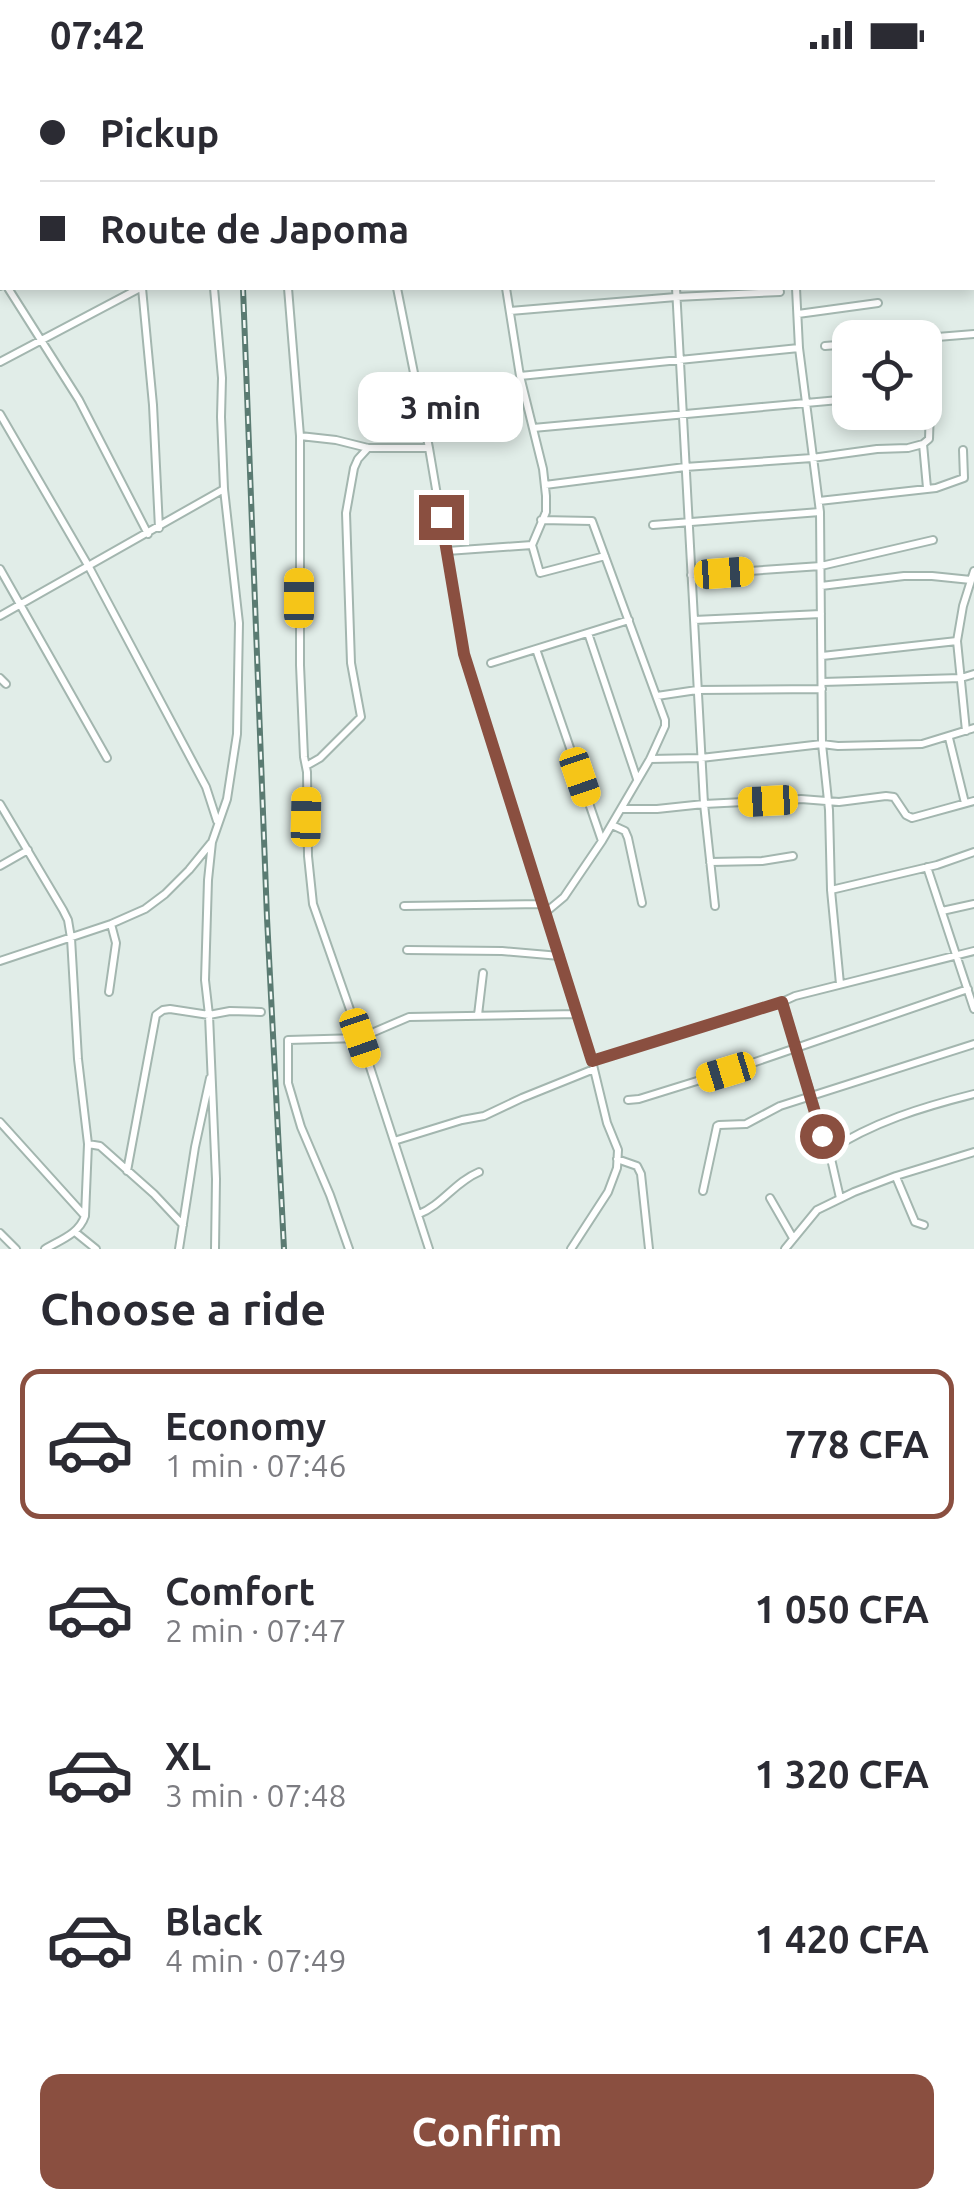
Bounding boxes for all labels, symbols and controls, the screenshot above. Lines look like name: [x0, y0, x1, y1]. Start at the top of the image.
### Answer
text: 07:42: [50, 14, 145, 56]
text: Pickup: [100, 112, 219, 154]
text: Route de Japoma: [100, 208, 409, 250]
map controls: [832, 320, 942, 430]
button: locate: [832, 320, 942, 430]
callout: 3 min: [358, 372, 524, 442]
text: 3 min: [400, 389, 481, 425]
route end: [419, 495, 464, 540]
car: [693, 556, 755, 590]
car: [284, 568, 314, 628]
car: [556, 744, 604, 810]
car: [737, 784, 799, 818]
car: [290, 787, 322, 847]
car: [336, 1005, 384, 1071]
car: [693, 1049, 759, 1095]
route start: [800, 1114, 845, 1159]
text: Choose a ride: [40, 1283, 326, 1334]
icon: car: [45, 1399, 135, 1489]
text: Economy: [165, 1405, 326, 1447]
text: 778 CFA: [785, 1423, 929, 1465]
text: 1 min · 07:46: [165, 1447, 347, 1483]
icon: car: [45, 1564, 135, 1654]
text: Comfort: [165, 1570, 315, 1612]
text: 1 050 CFA: [755, 1588, 929, 1630]
text: 2 min · 07:47: [165, 1612, 347, 1648]
icon: car: [45, 1729, 135, 1819]
text: XL: [165, 1735, 211, 1777]
text: 1 320 CFA: [755, 1753, 929, 1795]
text: 3 min · 07:48: [165, 1777, 347, 1813]
icon: car: [45, 1894, 135, 1984]
text: Black: [165, 1900, 263, 1942]
text: 1 420 CFA: [755, 1918, 929, 1960]
text: 4 min · 07:49: [165, 1942, 347, 1978]
button: Confirm: [40, 2074, 934, 2189]

